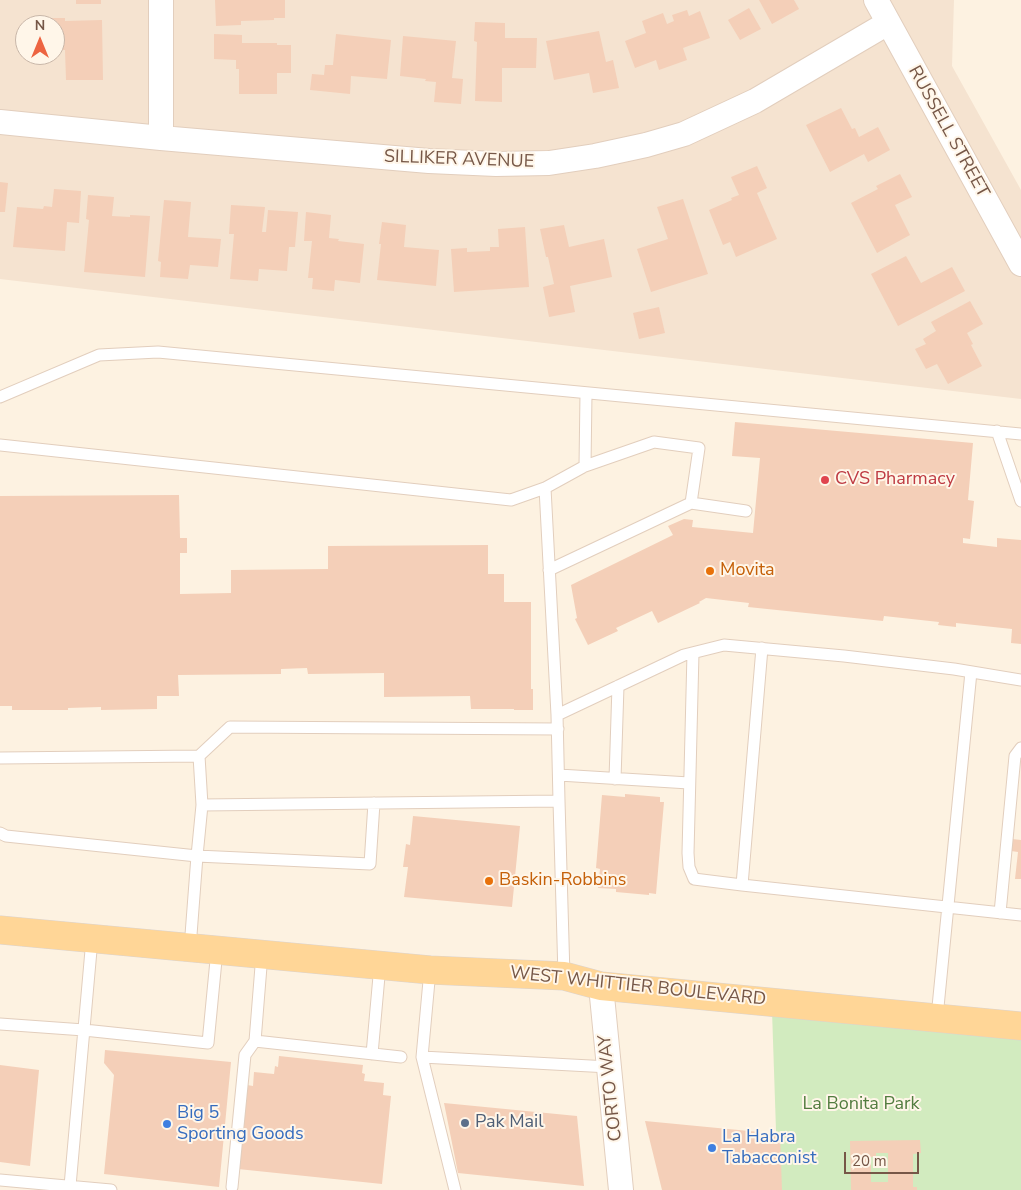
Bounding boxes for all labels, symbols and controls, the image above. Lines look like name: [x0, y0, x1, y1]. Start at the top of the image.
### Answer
north arrow: [15, 15, 65, 65]
text: N: [35, 16, 45, 35]
street label: RUSSELL STREET: [903, 62, 993, 202]
street label: SILLIKER AVENUE: [384, 147, 534, 173]
place label: CVS Pharmacy: [835, 469, 955, 491]
marker: CVS Pharmacy: [819, 474, 831, 486]
place label: Movita: [720, 560, 775, 582]
marker: Movita: [704, 565, 716, 577]
place label: Baskin-Robbins: [499, 870, 626, 892]
marker: Baskin-Robbins: [483, 875, 495, 887]
street label: WEST WHITTIER BOULEVARD: [509, 963, 767, 1011]
street label: CORTO WAY: [595, 1034, 627, 1142]
park label: La Bonita Park: [803, 1094, 919, 1116]
place label: Big 5 Sporting Goods: [177, 1103, 304, 1146]
place label: Pak Mail: [475, 1112, 544, 1134]
marker: Pak Mail: [459, 1117, 471, 1129]
marker: Big 5 Sporting Goods: [161, 1118, 173, 1130]
place label: La Habra Tabacconist: [722, 1127, 817, 1170]
marker: La Habra Tabacconist: [706, 1142, 718, 1154]
scale bar: [846, 1142, 921, 1174]
text: 20 m: [852, 1151, 887, 1171]

